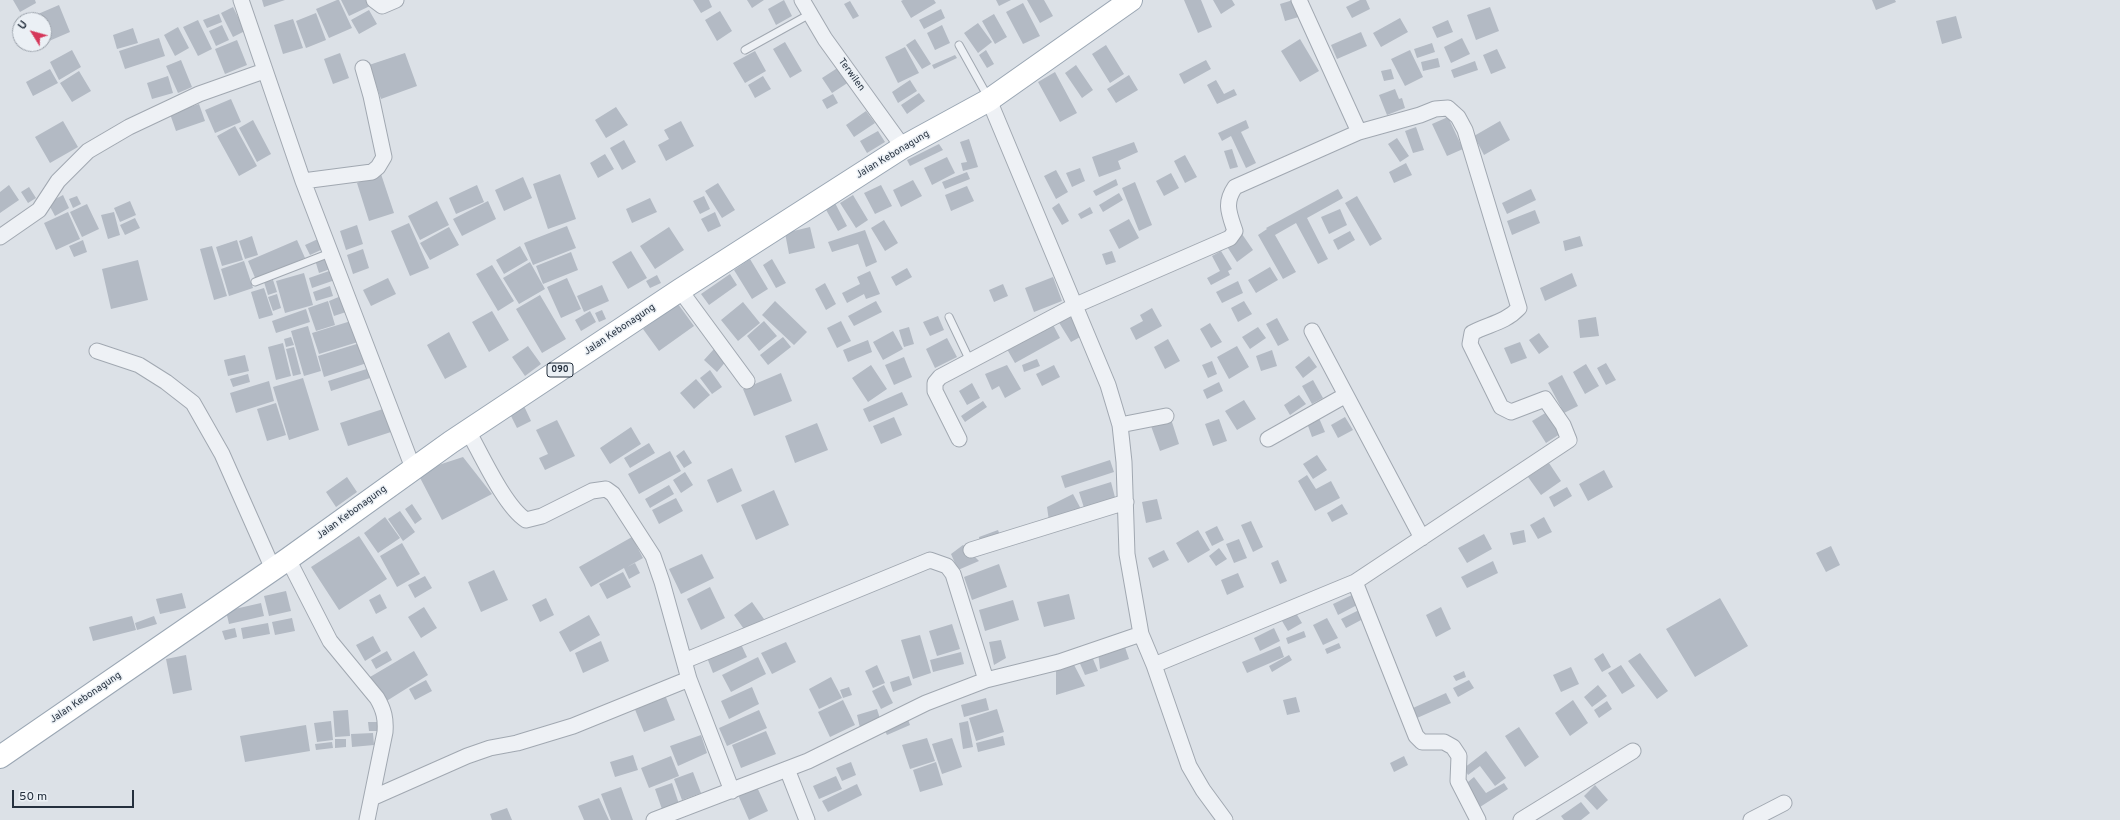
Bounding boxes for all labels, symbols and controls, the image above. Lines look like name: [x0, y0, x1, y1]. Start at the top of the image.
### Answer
north arrow: [12, 12, 52, 52]
text: U: [15, 18, 31, 33]
street label: Terwilen: [835, 56, 867, 94]
street label: Jalan Kebonagung: [854, 128, 932, 182]
street label: Jalan Kebonagung: [582, 302, 658, 358]
road number: 090: [547, 363, 573, 377]
street label: Jalan Kebonagung: [315, 484, 389, 542]
street label: Jalan Kebonagung: [48, 670, 124, 726]
scale bar: [14, 782, 136, 808]
text: 50 m: [19, 789, 47, 805]

